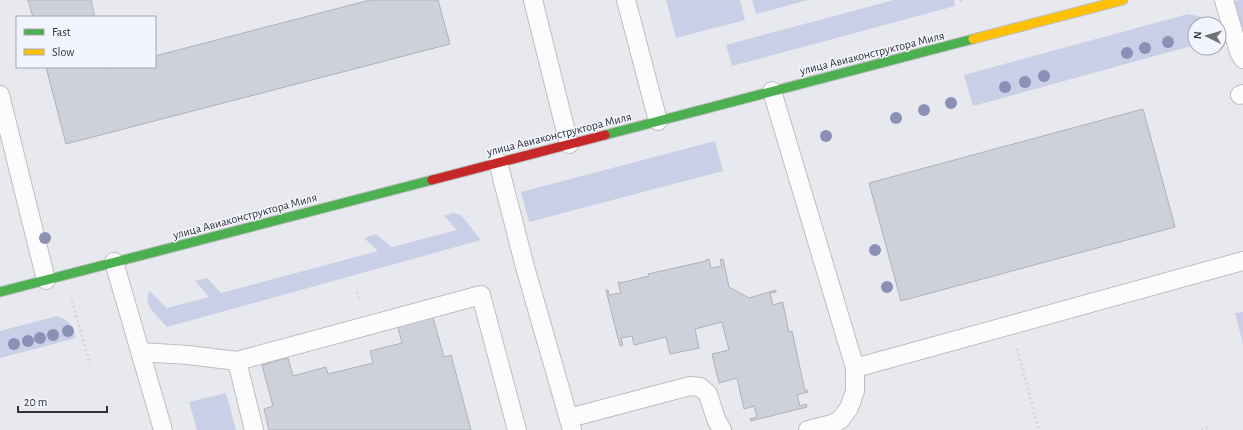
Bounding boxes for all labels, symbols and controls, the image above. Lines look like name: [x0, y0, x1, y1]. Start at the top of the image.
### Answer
legend: [16, 16, 156, 68]
north arrow: [1187, 16, 1227, 56]
text: Fast: [52, 26, 71, 38]
street label: улица Авиаконструктора Миля: [798, 29, 946, 78]
text: N: [1192, 31, 1203, 39]
text: Slow: [52, 46, 74, 58]
street label: улица Авиаконструктора Миля: [485, 110, 633, 159]
street label: улица Авиаконструктора Миля: [171, 191, 319, 242]
scale bar: [18, 388, 107, 414]
text: 20 m: [24, 396, 47, 408]

